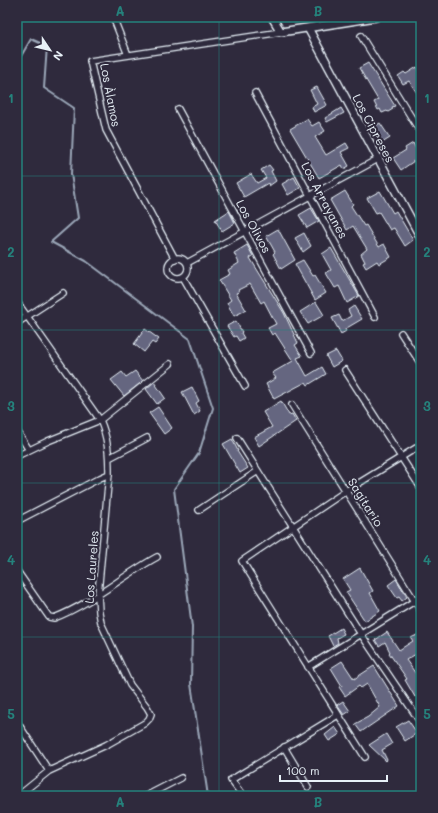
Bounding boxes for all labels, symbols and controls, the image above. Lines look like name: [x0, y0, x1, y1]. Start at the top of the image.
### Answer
text: A: [115, 2, 125, 19]
text: B: [314, 2, 323, 19]
north arrow: [30, 30, 70, 70]
text: N: [50, 48, 67, 64]
street label: Los Àlamos: [97, 62, 125, 128]
text: 1: [8, 89, 14, 106]
text: 1: [424, 89, 430, 106]
street label: Los Cipreses: [349, 91, 399, 165]
street label: Los Arrayanes: [298, 159, 352, 241]
street label: Los Olivos: [233, 196, 275, 256]
text: 2: [7, 243, 15, 260]
text: 2: [423, 243, 431, 260]
text: 3: [7, 397, 15, 414]
text: 3: [423, 397, 431, 414]
street label: Sagitario: [345, 475, 387, 529]
street label: Los Laureles: [80, 530, 102, 604]
text: 4: [7, 551, 15, 568]
text: 4: [423, 551, 431, 568]
text: 5: [7, 705, 15, 722]
text: 5: [423, 705, 431, 722]
scale bar: [280, 757, 387, 783]
text: 100 m: [286, 762, 320, 778]
text: A: [115, 793, 125, 810]
text: B: [314, 793, 323, 810]

